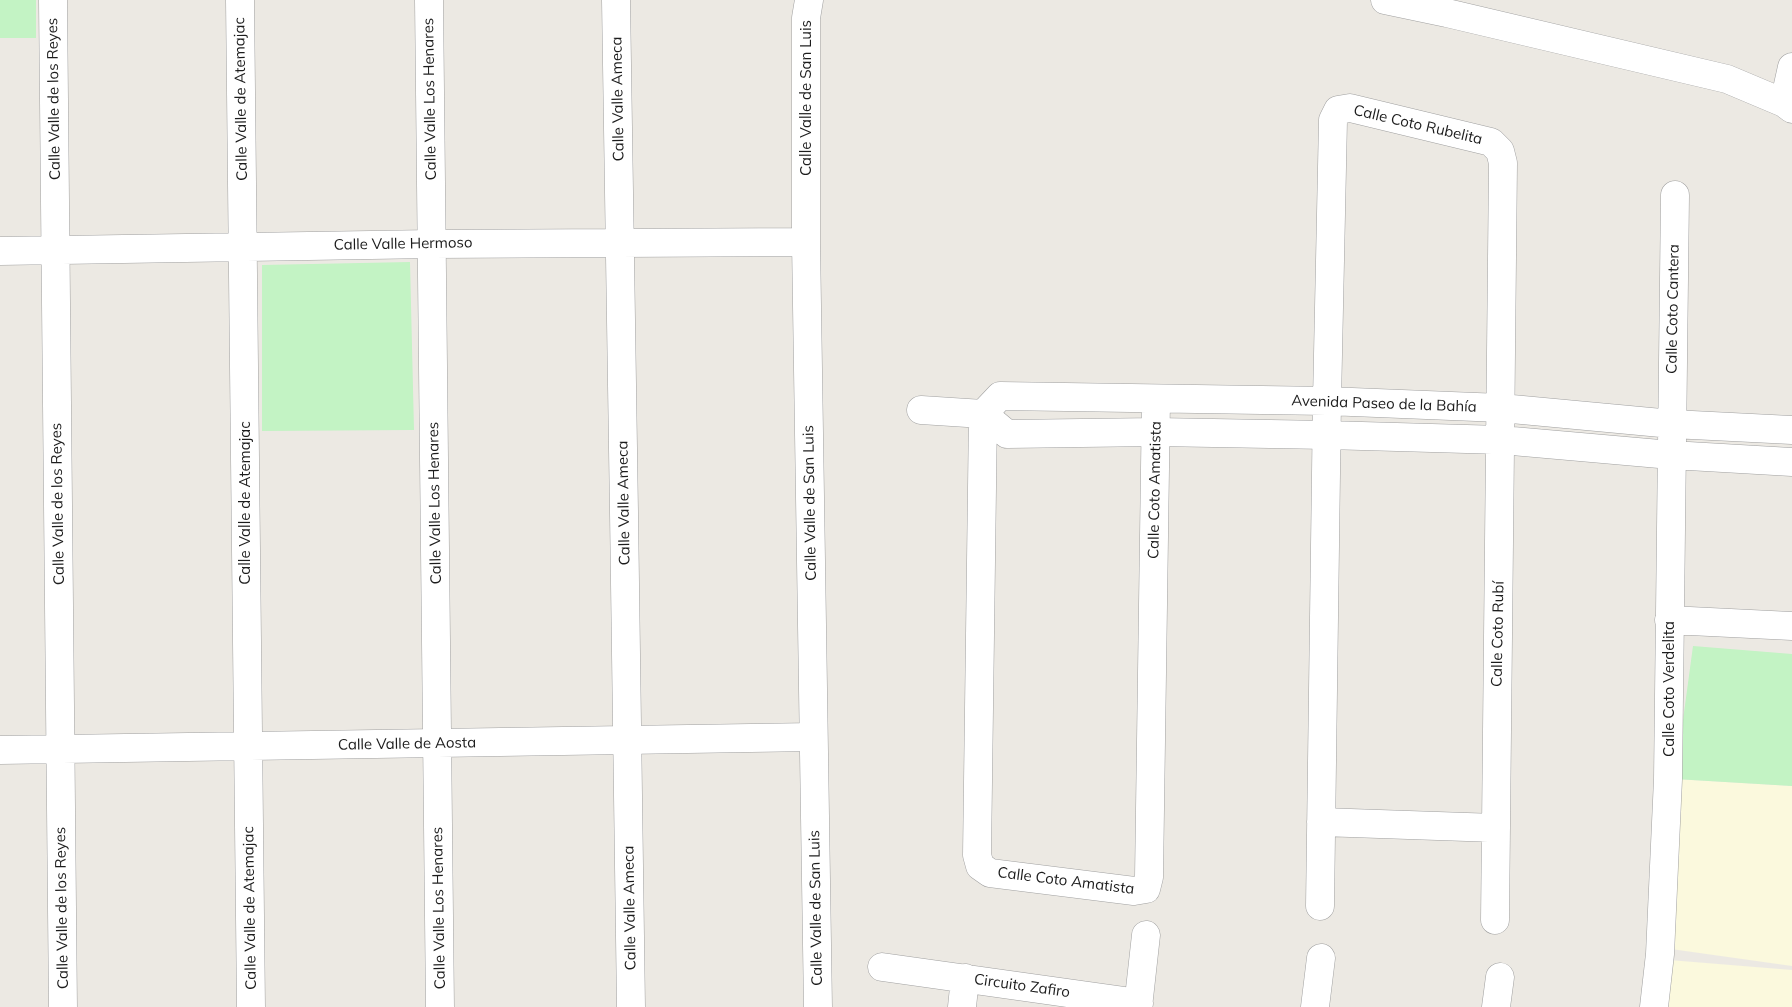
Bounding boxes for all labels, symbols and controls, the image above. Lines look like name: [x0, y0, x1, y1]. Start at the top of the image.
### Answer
street label: Calle Valle de Atemajac: [231, 17, 251, 181]
street label: Calle Valle de los Reyes: [44, 18, 64, 180]
street label: Calle Valle Los Henares: [420, 18, 440, 180]
street label: Calle Valle de San Luis: [797, 20, 815, 176]
street label: Calle Valle Ameca: [608, 36, 628, 162]
street label: Calle Coto Rubelita: [1352, 101, 1484, 149]
street label: Calle Valle Hermoso: [333, 234, 473, 254]
street label: Calle Coto Cantera: [1663, 244, 1683, 374]
street label: Avenida Paseo de la Bahía: [1291, 392, 1477, 416]
street label: Calle Valle de Atemajac: [236, 421, 254, 585]
street label: Calle Coto Amatista: [1145, 421, 1165, 559]
street label: Calle Valle Los Henares: [425, 422, 445, 584]
street label: Calle Valle de los Reyes: [48, 423, 68, 585]
street label: Calle Valle de San Luis: [800, 425, 820, 581]
street label: Calle Valle Ameca: [614, 440, 634, 566]
street label: Calle Coto Rubí: [1488, 581, 1508, 687]
street label: Calle Coto Verdelita: [1660, 621, 1678, 757]
street label: Calle Valle de Aosta: [338, 734, 476, 754]
street label: Calle Valle de Atemajac: [240, 826, 260, 990]
street label: Calle Valle de los Reyes: [52, 827, 72, 989]
street label: Calle Valle Los Henares: [429, 827, 449, 989]
street label: Calle Valle de San Luis: [806, 830, 826, 986]
street label: Calle Valle Ameca: [620, 845, 640, 971]
street label: Calle Coto Amatista: [997, 864, 1135, 898]
street label: Circuito Zafiro: [973, 970, 1071, 1002]

